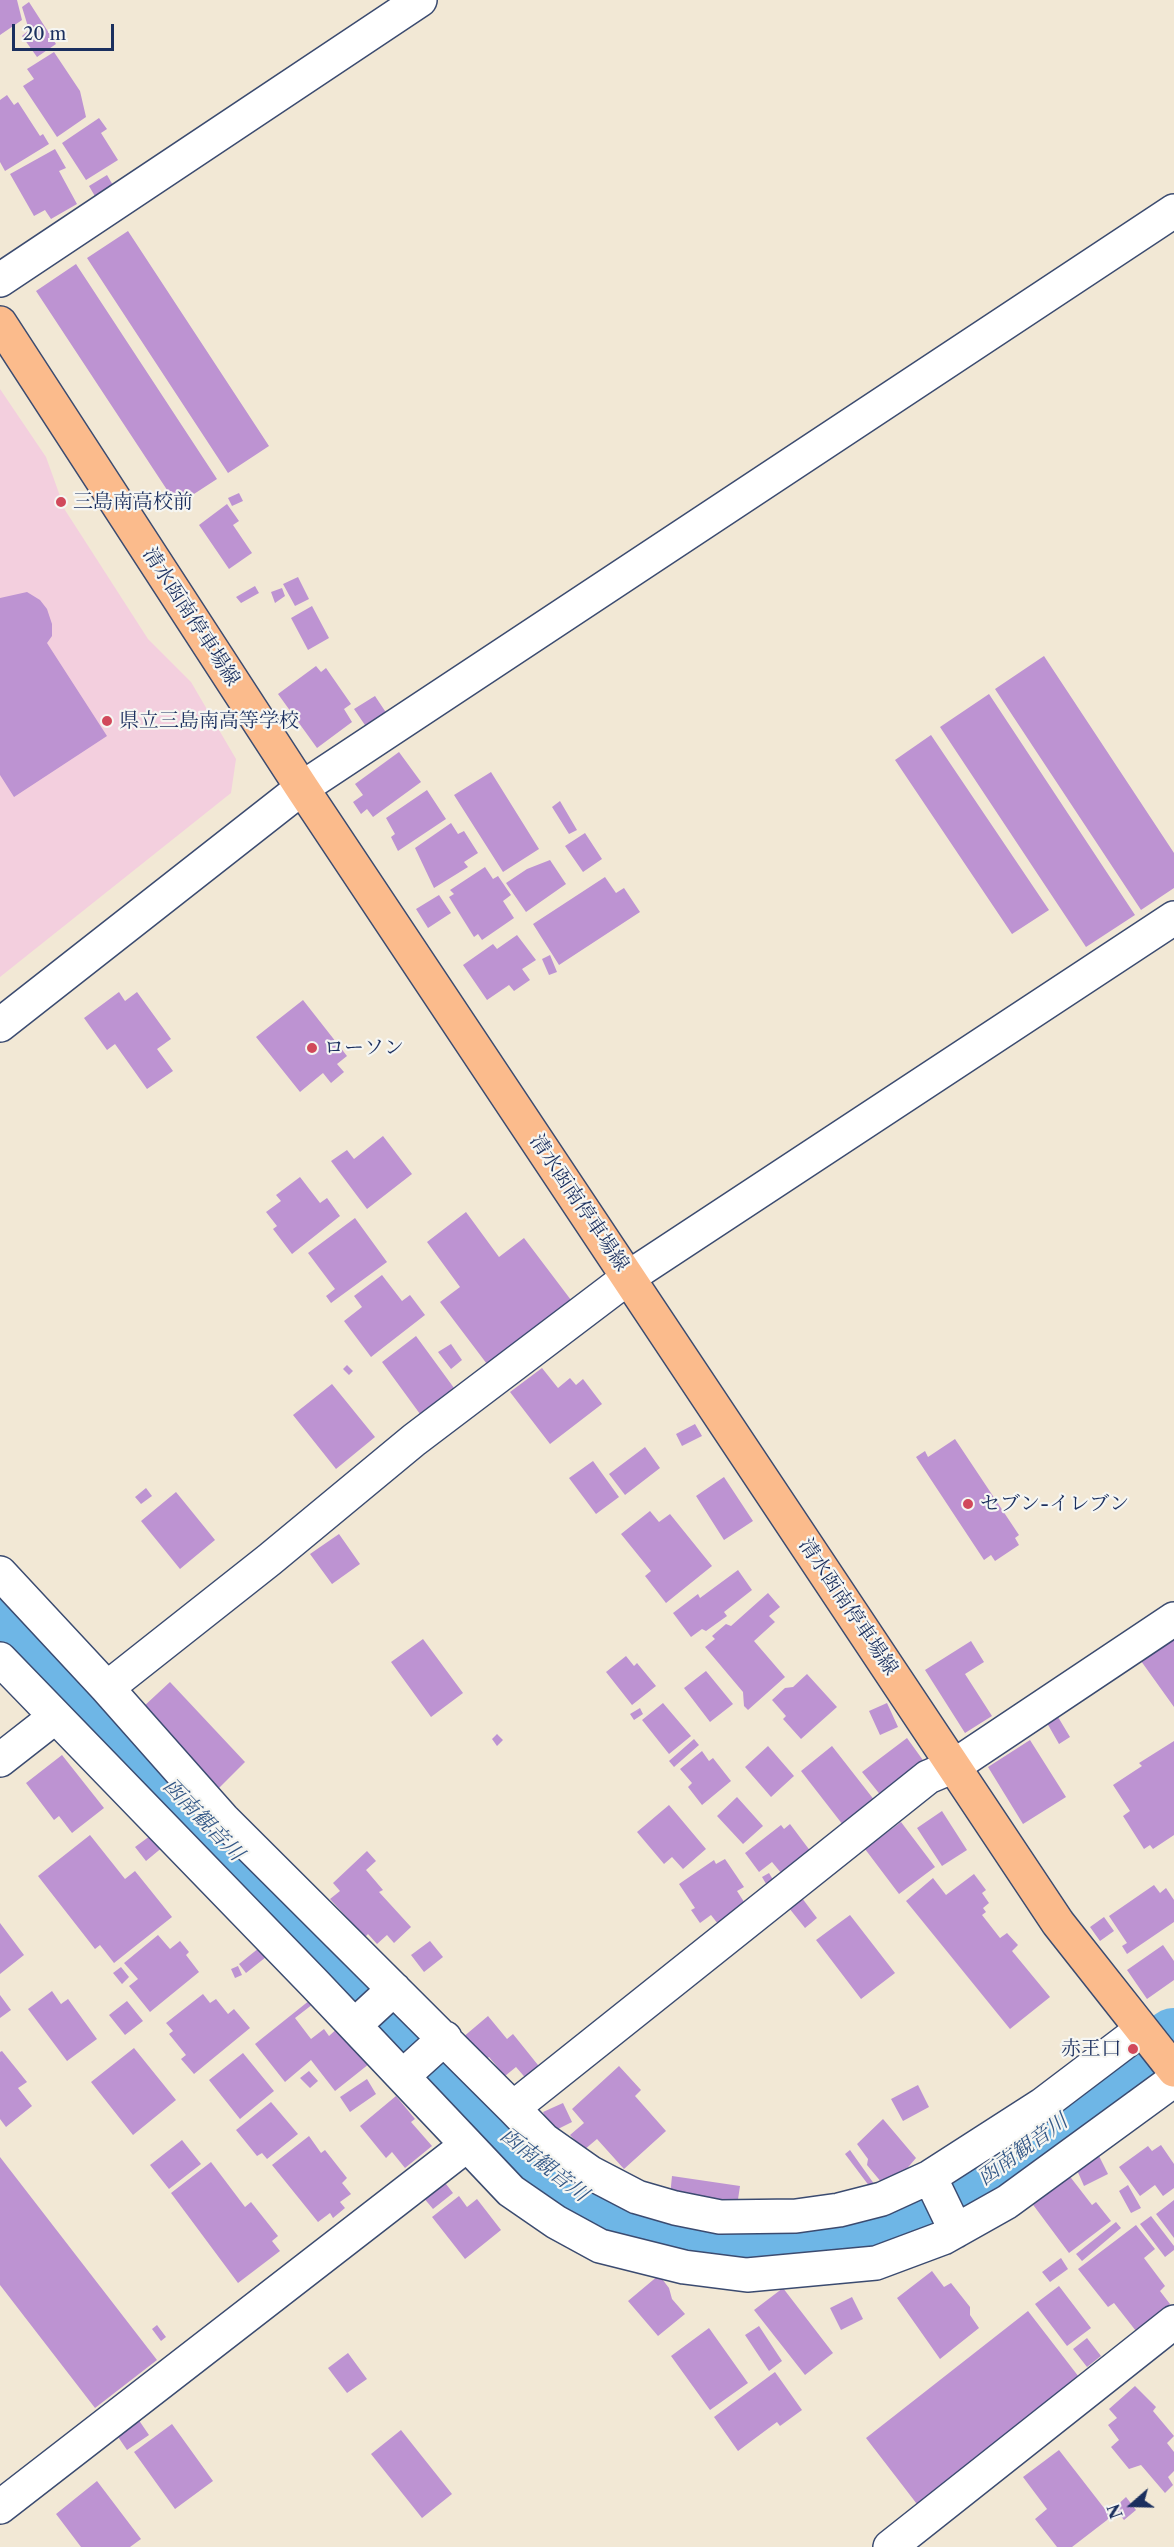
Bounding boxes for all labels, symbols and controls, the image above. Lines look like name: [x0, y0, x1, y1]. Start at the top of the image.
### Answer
scale bar: [15, 12, 117, 50]
text: 20 m: [23, 23, 66, 45]
place label: 三島南高校前: [73, 490, 193, 514]
marker: 三島南高校前: [54, 495, 68, 509]
street label: 清水函南停車場線: [137, 543, 245, 691]
place label: 県立三島南高等学校: [119, 709, 299, 733]
marker: 県立三島南高等学校: [100, 714, 114, 728]
place label: ローソン: [324, 1036, 404, 1060]
marker: ローソン: [305, 1041, 319, 1055]
street label: 清水函南停車場線: [524, 1130, 634, 1276]
place label: セブン-イレブン: [980, 1492, 1129, 1516]
marker: セブン-イレブン: [961, 1497, 975, 1511]
street label: 清水函南停車場線: [793, 1534, 903, 1680]
water label: 函南観音川: [157, 1773, 249, 1867]
place label: 赤王口: [1061, 2037, 1121, 2061]
marker: 赤王口: [1126, 2042, 1140, 2056]
water label: 函南観音川: [973, 2109, 1073, 2191]
water label: 函南観音川: [495, 2123, 593, 2207]
north arrow: [1102, 2475, 1162, 2535]
text: N: [1103, 2501, 1127, 2521]

